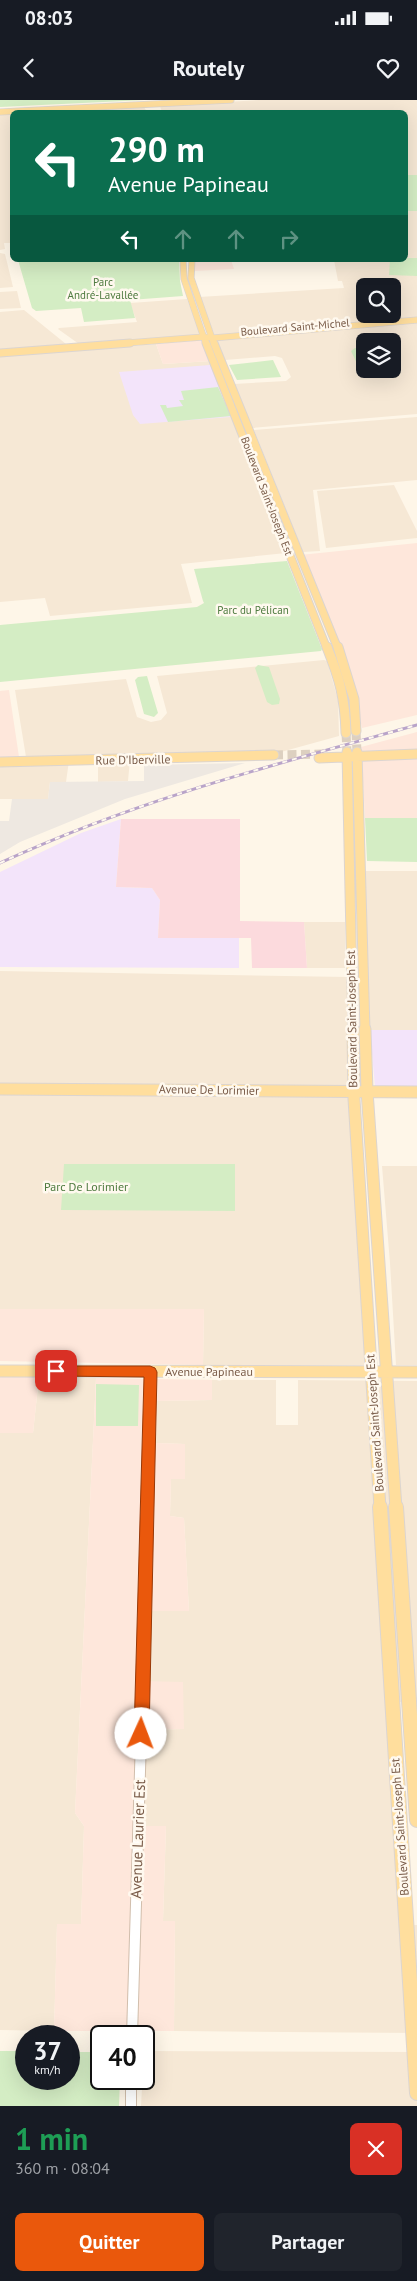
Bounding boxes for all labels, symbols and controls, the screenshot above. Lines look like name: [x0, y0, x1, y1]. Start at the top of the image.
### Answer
text: 08:03: [25, 6, 73, 30]
icon: back: [15, 54, 43, 82]
text: Routely: [173, 54, 244, 82]
icon: heart: [374, 54, 402, 82]
text: 290 m: [108, 126, 205, 172]
icon: left: [25, 130, 90, 195]
text: Avenue Papineau: [108, 170, 269, 198]
icon: left: [116, 225, 144, 253]
icon: ahead: [169, 225, 197, 253]
icon: ahead: [222, 225, 250, 253]
icon: right: [275, 225, 303, 253]
park label: Parc André-Lavallée: [68, 275, 139, 302]
map controls: [356, 278, 401, 378]
button: search: [356, 278, 401, 323]
street label: Boulevard Saint-Michel: [240, 315, 351, 339]
button: layers: [356, 333, 401, 378]
street label: Boulevard Saint-Joseph Est: [238, 435, 296, 558]
park label: Parc du Pélican: [217, 603, 289, 617]
street label: Rue D'Iberville: [95, 751, 171, 768]
street label: Boulevard Saint-Joseph Est: [343, 950, 360, 1088]
street label: Avenue De Lorimier: [159, 1081, 259, 1098]
park label: Parc De Lorimier: [44, 1179, 128, 1194]
pin: [35, 1350, 77, 1392]
street label: Boulevard Saint-Joseph Est: [362, 1354, 387, 1492]
icon: arrive: [42, 1357, 70, 1385]
street label: Avenue Papineau: [165, 1364, 253, 1379]
position arrow: [114, 1707, 166, 1759]
street label: Boulevard Saint-Joseph Est: [387, 1758, 412, 1896]
street label: Avenue Laurier Est: [126, 1779, 149, 1899]
speed limit sign: 40: [90, 2025, 155, 2090]
text: 37: [33, 2035, 62, 2067]
text: km/h: [34, 2062, 61, 2077]
text: 1 min: [15, 2119, 88, 2158]
button: close: [350, 2123, 402, 2175]
text: 360 m · 08:04: [15, 2158, 110, 2178]
button: Quitter: [15, 2213, 204, 2271]
button: Partager: [214, 2213, 402, 2271]

